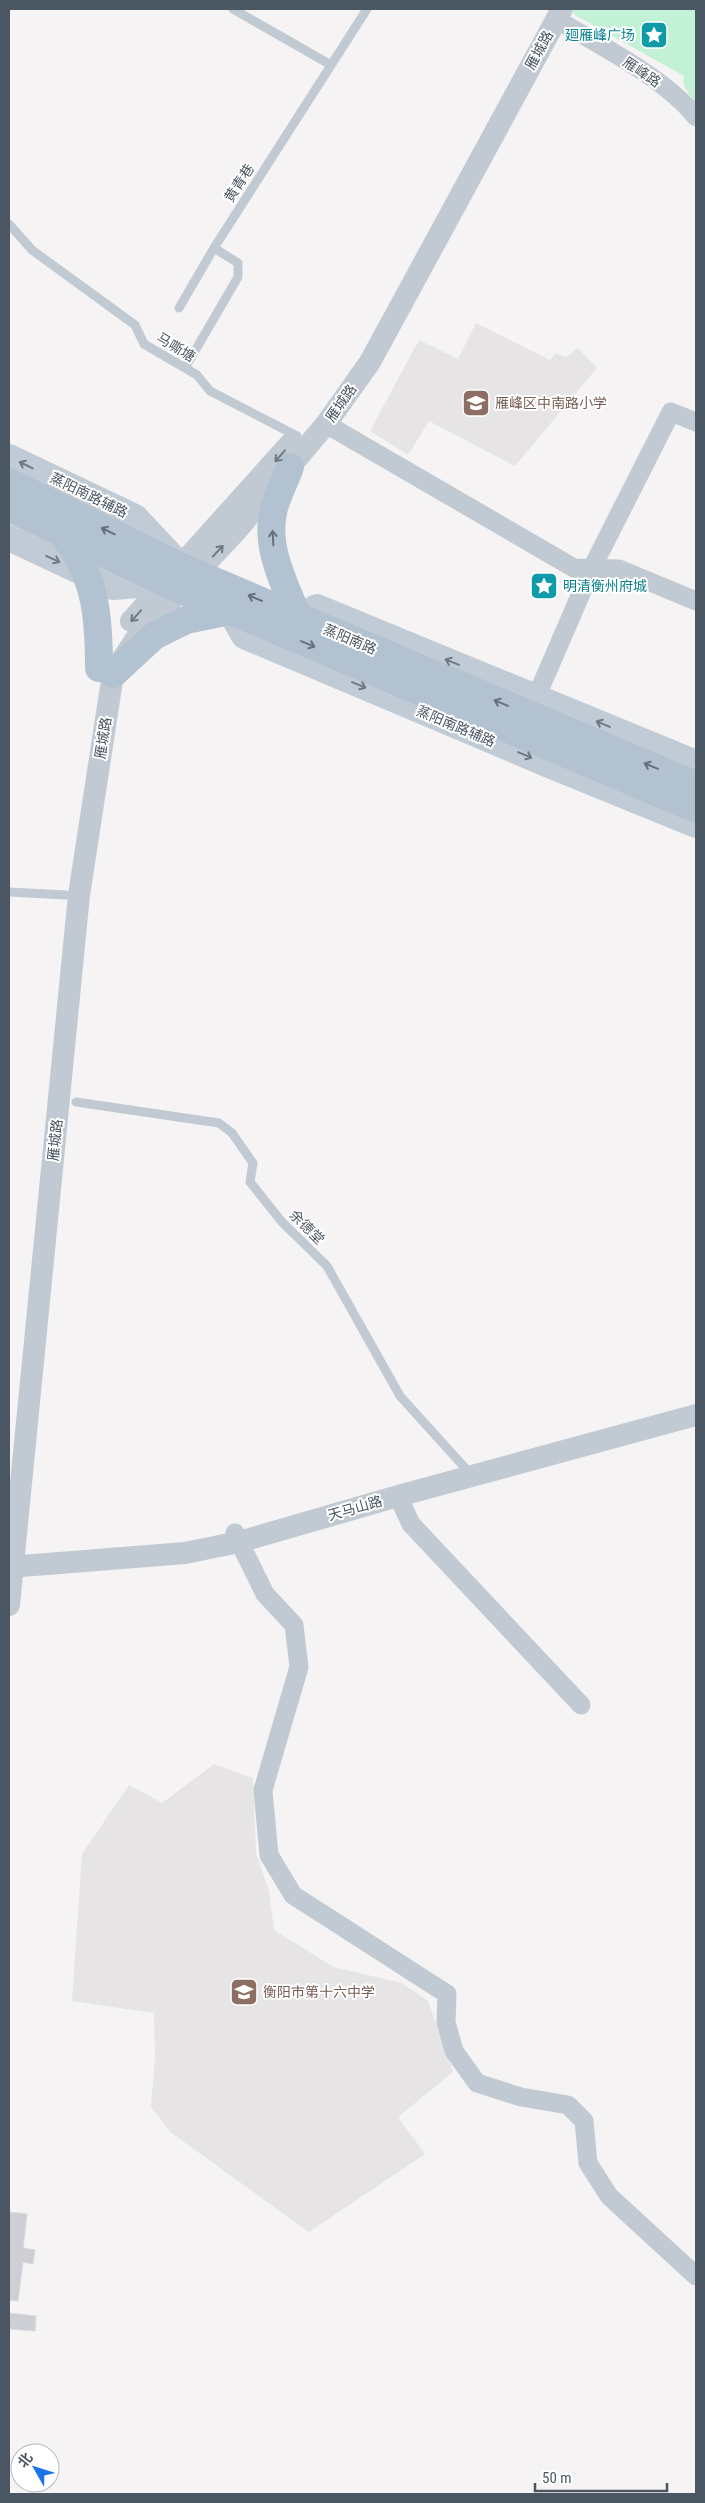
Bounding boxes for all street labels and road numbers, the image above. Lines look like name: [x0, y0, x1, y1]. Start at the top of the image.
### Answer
street label: 雁城路: [522, 28, 556, 72]
street label: 雁峰路: [620, 54, 664, 90]
street label: 黄青巷: [221, 161, 257, 205]
street label: 马嘶塘: [154, 329, 198, 365]
street label: 雁城路: [322, 381, 360, 425]
street label: 蒸阳南路辅路: [48, 469, 130, 521]
street label: 蒸阳南路: [321, 621, 379, 657]
street label: 蒸阳南路辅路: [414, 702, 498, 750]
street label: 雁城路: [92, 716, 114, 760]
street label: 雁城路: [45, 1118, 65, 1162]
street label: 余德堂: [286, 1206, 328, 1248]
street label: 天马山路: [326, 1493, 384, 1523]

